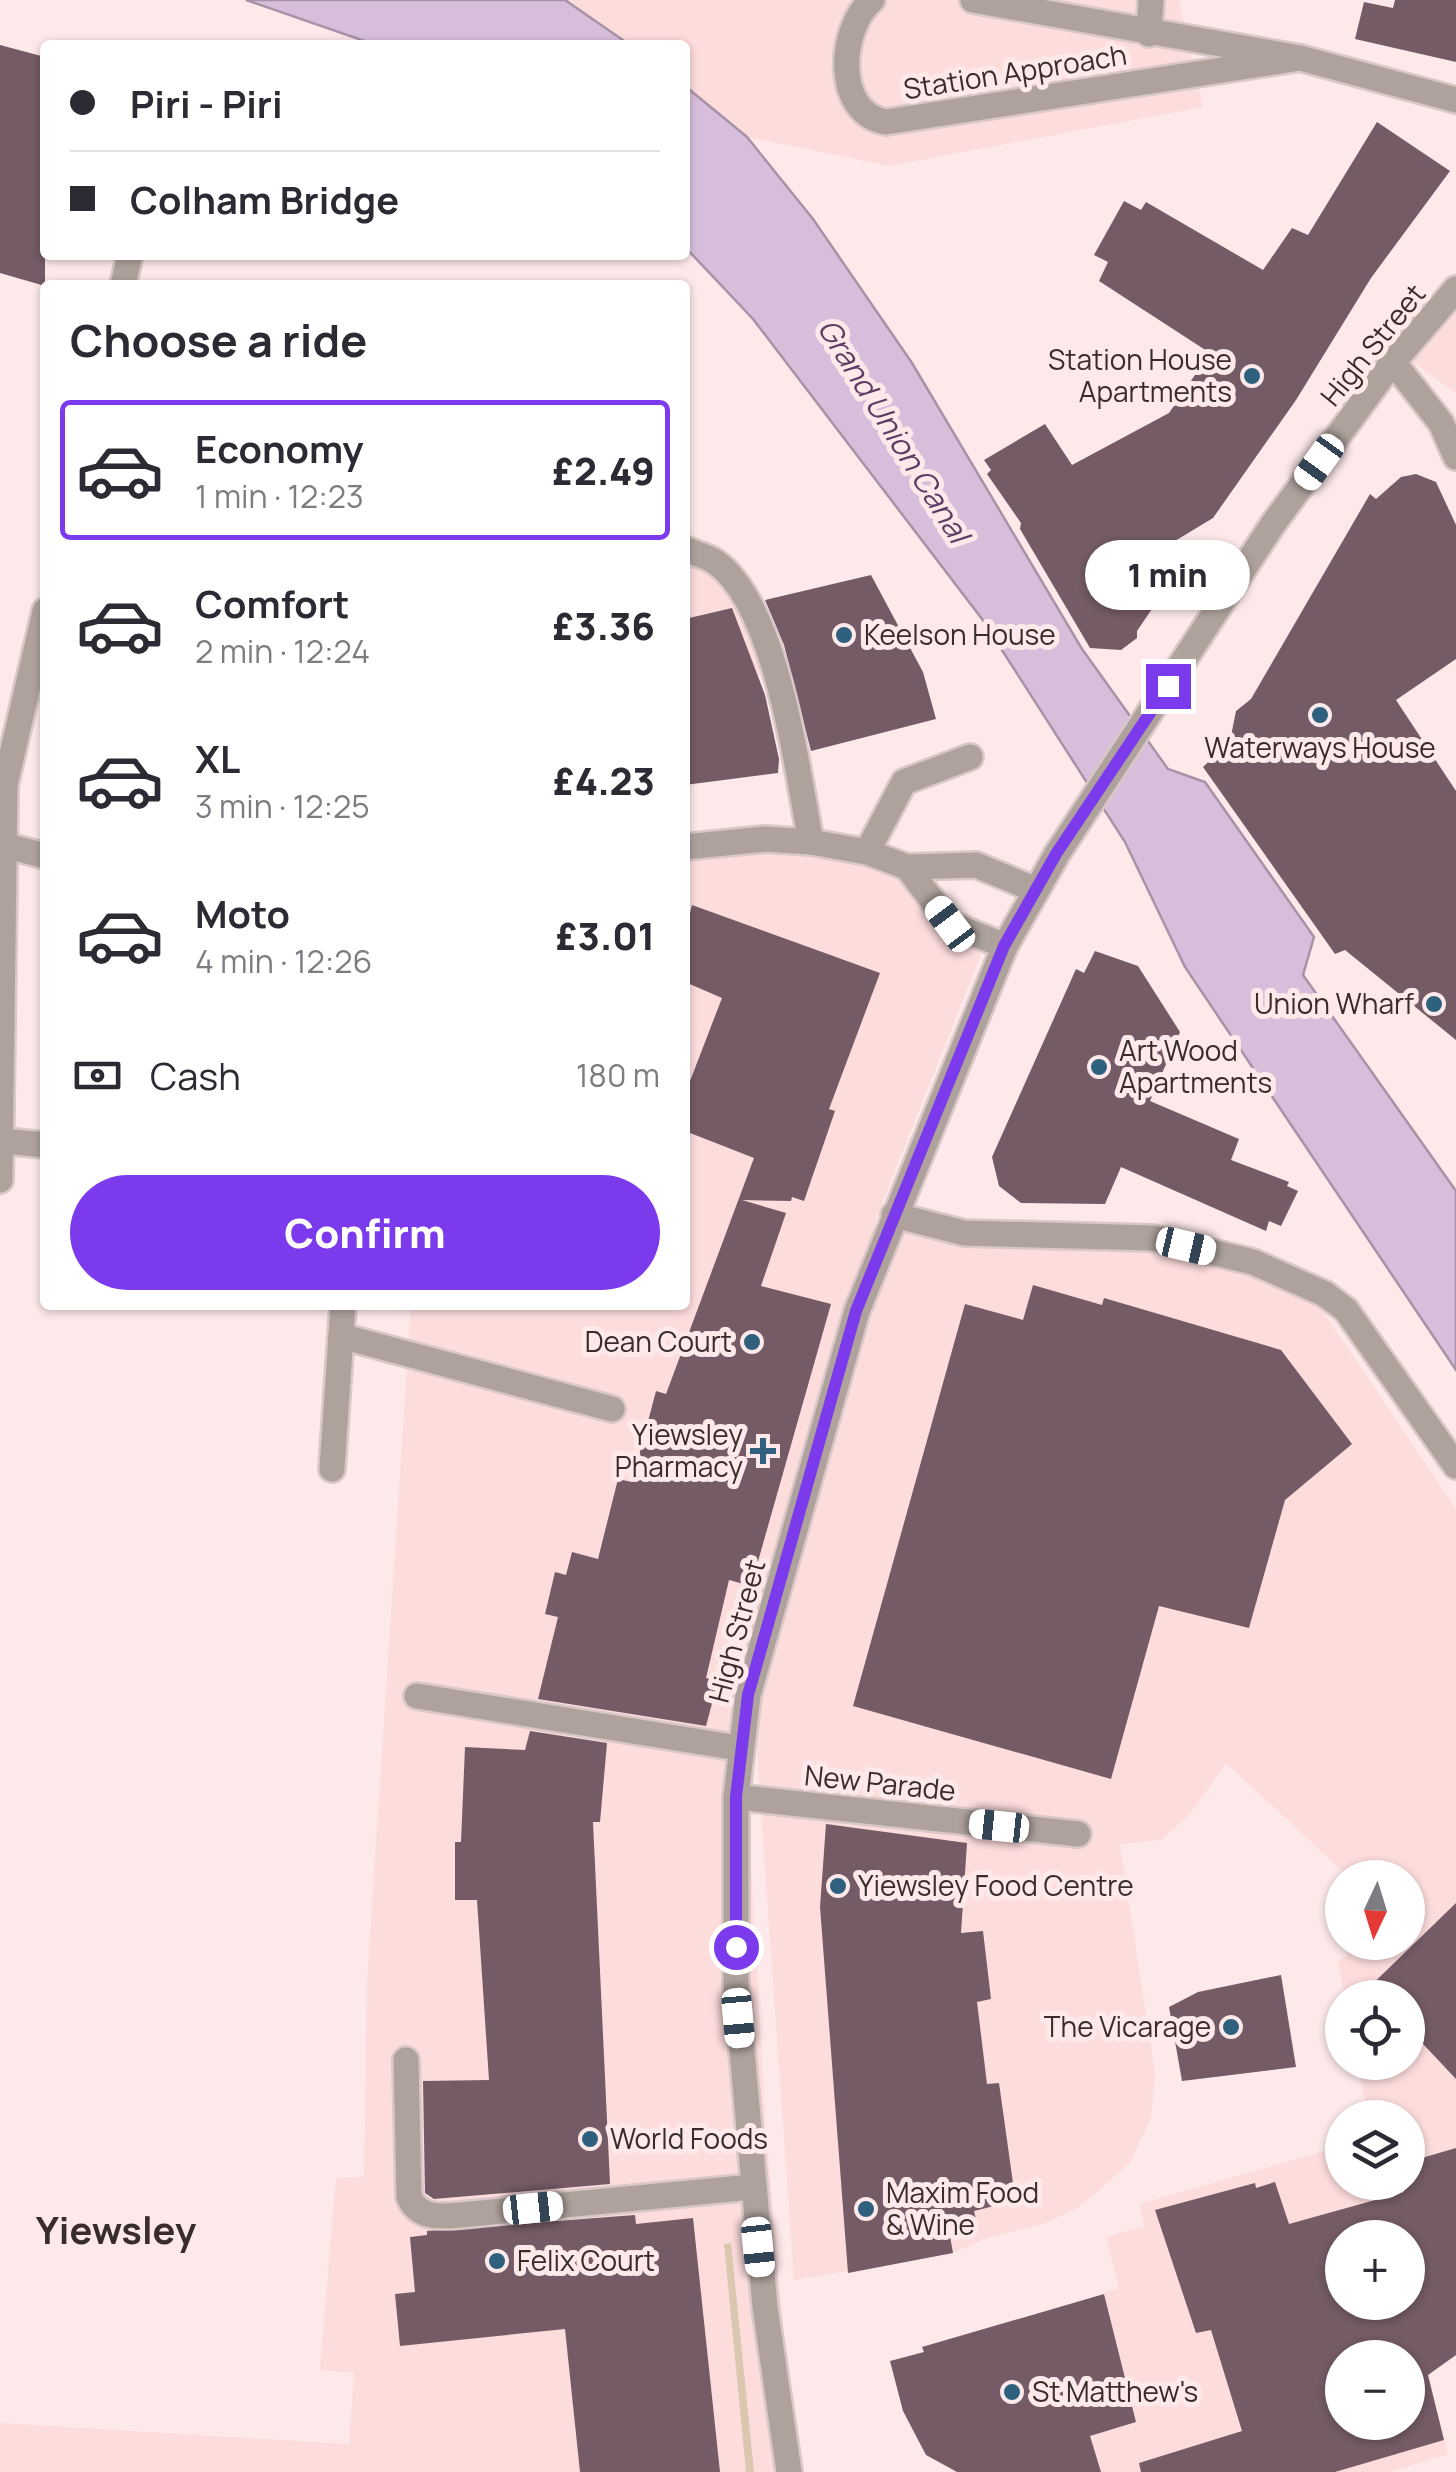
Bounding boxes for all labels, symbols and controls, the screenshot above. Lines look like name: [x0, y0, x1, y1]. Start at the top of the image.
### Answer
street label: Station Approach: [900, 35, 1129, 107]
text: Piri - Piri: [130, 77, 283, 129]
text: Colham Bridge: [130, 173, 399, 225]
street label: High Street: [1311, 275, 1433, 413]
text: Choose a ride: [70, 309, 367, 371]
water label: Grand Union Canal: [809, 311, 982, 553]
place label: Station House Apartments: [1048, 340, 1232, 410]
marker: Station House Apartments: [1241, 365, 1263, 387]
text: Economy: [195, 422, 364, 474]
icon: car: [75, 425, 165, 515]
car: [1289, 429, 1349, 495]
text: £2.49: [552, 444, 655, 496]
text: 1 min · 12:23: [195, 474, 364, 518]
callout: 1 min: [1086, 541, 1250, 611]
text: 1 min: [1127, 553, 1208, 597]
text: Comfort: [195, 577, 349, 629]
icon: car: [75, 580, 165, 670]
text: £3.36: [553, 599, 655, 651]
place label: Keelson House: [864, 615, 1056, 653]
marker: Keelson House: [833, 624, 855, 646]
text: 2 min · 12:24: [195, 629, 370, 673]
route end: [1146, 664, 1191, 709]
marker: Waterways House: [1309, 704, 1331, 726]
place label: Waterways House: [1204, 728, 1436, 766]
text: XL: [195, 732, 240, 784]
icon: car: [75, 735, 165, 825]
text: £4.23: [553, 754, 655, 806]
text: 3 min · 12:25: [195, 784, 370, 828]
text: Moto: [195, 887, 290, 939]
icon: car: [75, 890, 165, 980]
car: [920, 891, 980, 957]
text: £3.01: [556, 909, 655, 961]
text: 4 min · 12:26: [195, 939, 372, 983]
place label: Union Wharf: [1254, 984, 1414, 1022]
marker: Union Wharf: [1423, 993, 1445, 1015]
place label: Art Wood Apartments: [1119, 1031, 1272, 1101]
icon: cash: [70, 1048, 125, 1103]
text: Cash: [150, 1049, 241, 1101]
text: 180 m: [576, 1053, 660, 1097]
marker: Art Wood Apartments: [1088, 1056, 1110, 1078]
button: Confirm: [70, 1175, 660, 1290]
car: [1153, 1225, 1219, 1267]
place label: Dean Court: [585, 1322, 732, 1360]
marker: Dean Court: [741, 1331, 763, 1353]
place label: Yiewsley Pharmacy: [615, 1415, 743, 1485]
marker: Yiewsley Pharmacy: [752, 1440, 774, 1462]
street label: High Street: [699, 1555, 773, 1707]
street label: New Parade: [803, 1755, 958, 1809]
car: [968, 1808, 1030, 1844]
north arrow: [1325, 1860, 1425, 1960]
map controls: [1325, 1860, 1425, 2440]
place label: Yiewsley Food Centre: [858, 1866, 1134, 1904]
marker: Yiewsley Food Centre: [827, 1875, 849, 1897]
route start: [714, 1925, 759, 1970]
button: locate: [1325, 1980, 1425, 2080]
car: [720, 1987, 756, 2049]
place label: The Vicarage: [1044, 2007, 1211, 2045]
marker: The Vicarage: [1220, 2016, 1242, 2038]
button: layers: [1325, 2100, 1425, 2200]
place label: World Foods: [610, 2119, 768, 2157]
marker: World Foods: [579, 2128, 601, 2150]
place label: Maxim Food & Wine: [886, 2173, 1039, 2243]
car: [502, 2190, 564, 2226]
marker: Maxim Food & Wine: [855, 2198, 877, 2220]
district label: Yiewsley: [36, 2203, 197, 2255]
car: [740, 2216, 776, 2278]
button: +: [1325, 2220, 1425, 2320]
place label: Felix Court: [517, 2241, 655, 2279]
marker: Felix Court: [486, 2250, 508, 2272]
button: −: [1325, 2340, 1425, 2440]
place label: St Matthew's: [1032, 2372, 1198, 2410]
marker: St Matthew's: [1001, 2381, 1023, 2403]

